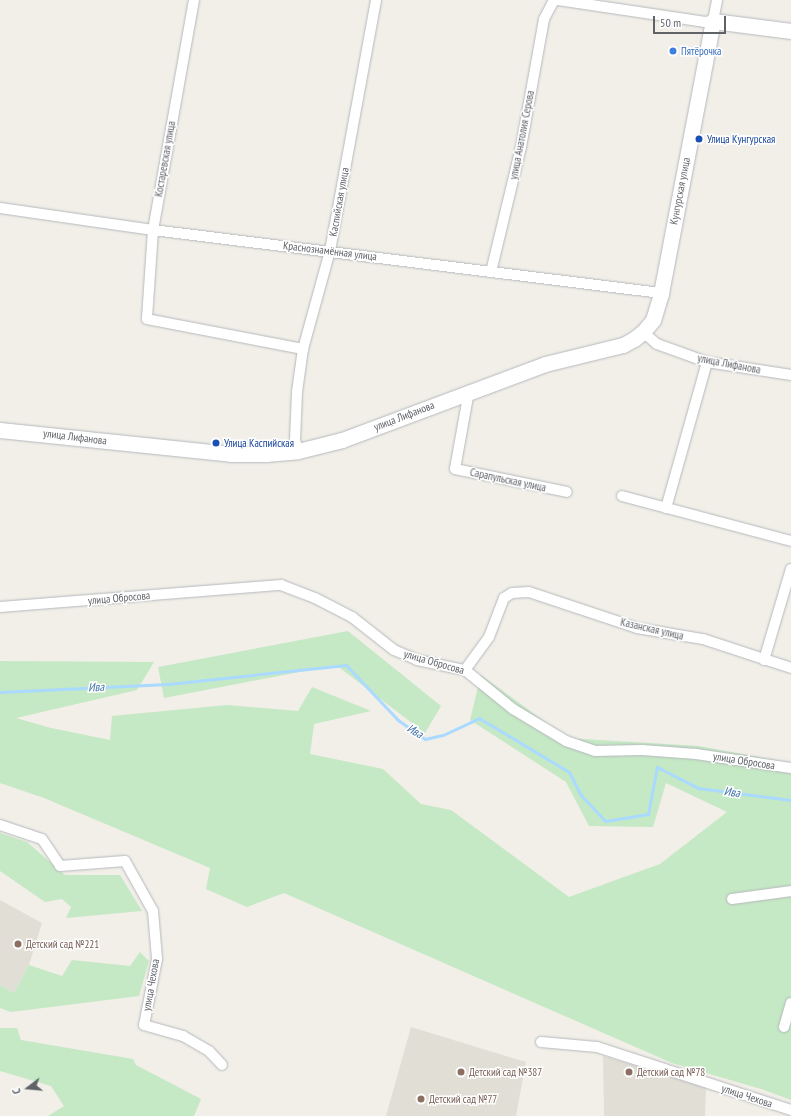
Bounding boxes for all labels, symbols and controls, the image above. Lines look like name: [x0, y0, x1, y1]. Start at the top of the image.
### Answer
scale bar: [655, 8, 728, 34]
text: 50 m: [660, 15, 681, 30]
place label: Пятёрочка: [681, 44, 722, 58]
marker: Пятёрочка: [668, 46, 678, 56]
street label: улица Анатолия Серова: [507, 89, 537, 181]
street label: Костаревская улица: [152, 120, 178, 198]
place label: Улица Кунгурская: [707, 132, 775, 146]
marker: Улица Кунгурская: [694, 134, 704, 144]
street label: Кунгурская улица: [667, 156, 693, 226]
street label: Каспийская улица: [326, 166, 352, 238]
street label: Краснознамённая улица: [282, 239, 378, 263]
street label: улица Лифанова: [696, 351, 762, 377]
street label: улица Лифанова: [372, 398, 436, 434]
street label: улица Лифанова: [42, 427, 108, 447]
place label: Улица Каспийская: [224, 436, 294, 450]
marker: Улица Каспийская: [211, 438, 221, 448]
street label: Сарапульская улица: [469, 465, 547, 495]
street label: улица Обросова: [87, 589, 151, 607]
street label: Казанская улица: [619, 615, 685, 643]
street label: улица Обросова: [402, 647, 466, 677]
water label: Ива: [88, 679, 104, 695]
water label: Ива: [404, 721, 426, 741]
street label: улица Обросова: [712, 750, 776, 772]
water label: Ива: [723, 784, 741, 800]
place label: Детский сад №221: [26, 937, 99, 951]
marker: Детский сад №221: [13, 939, 23, 949]
street label: улица Чехова: [140, 958, 162, 1012]
place label: Детский сад №387: [469, 1065, 542, 1079]
place label: Детский сад №78: [637, 1065, 705, 1079]
marker: Детский сад №387: [456, 1067, 466, 1077]
marker: Детский сад №78: [624, 1067, 634, 1077]
north arrow: [8, 1068, 48, 1108]
street label: улица Чехова: [720, 1082, 774, 1110]
text: С: [9, 1087, 24, 1096]
place label: Детский сад №77: [429, 1092, 497, 1106]
marker: Детский сад №77: [416, 1094, 426, 1104]

